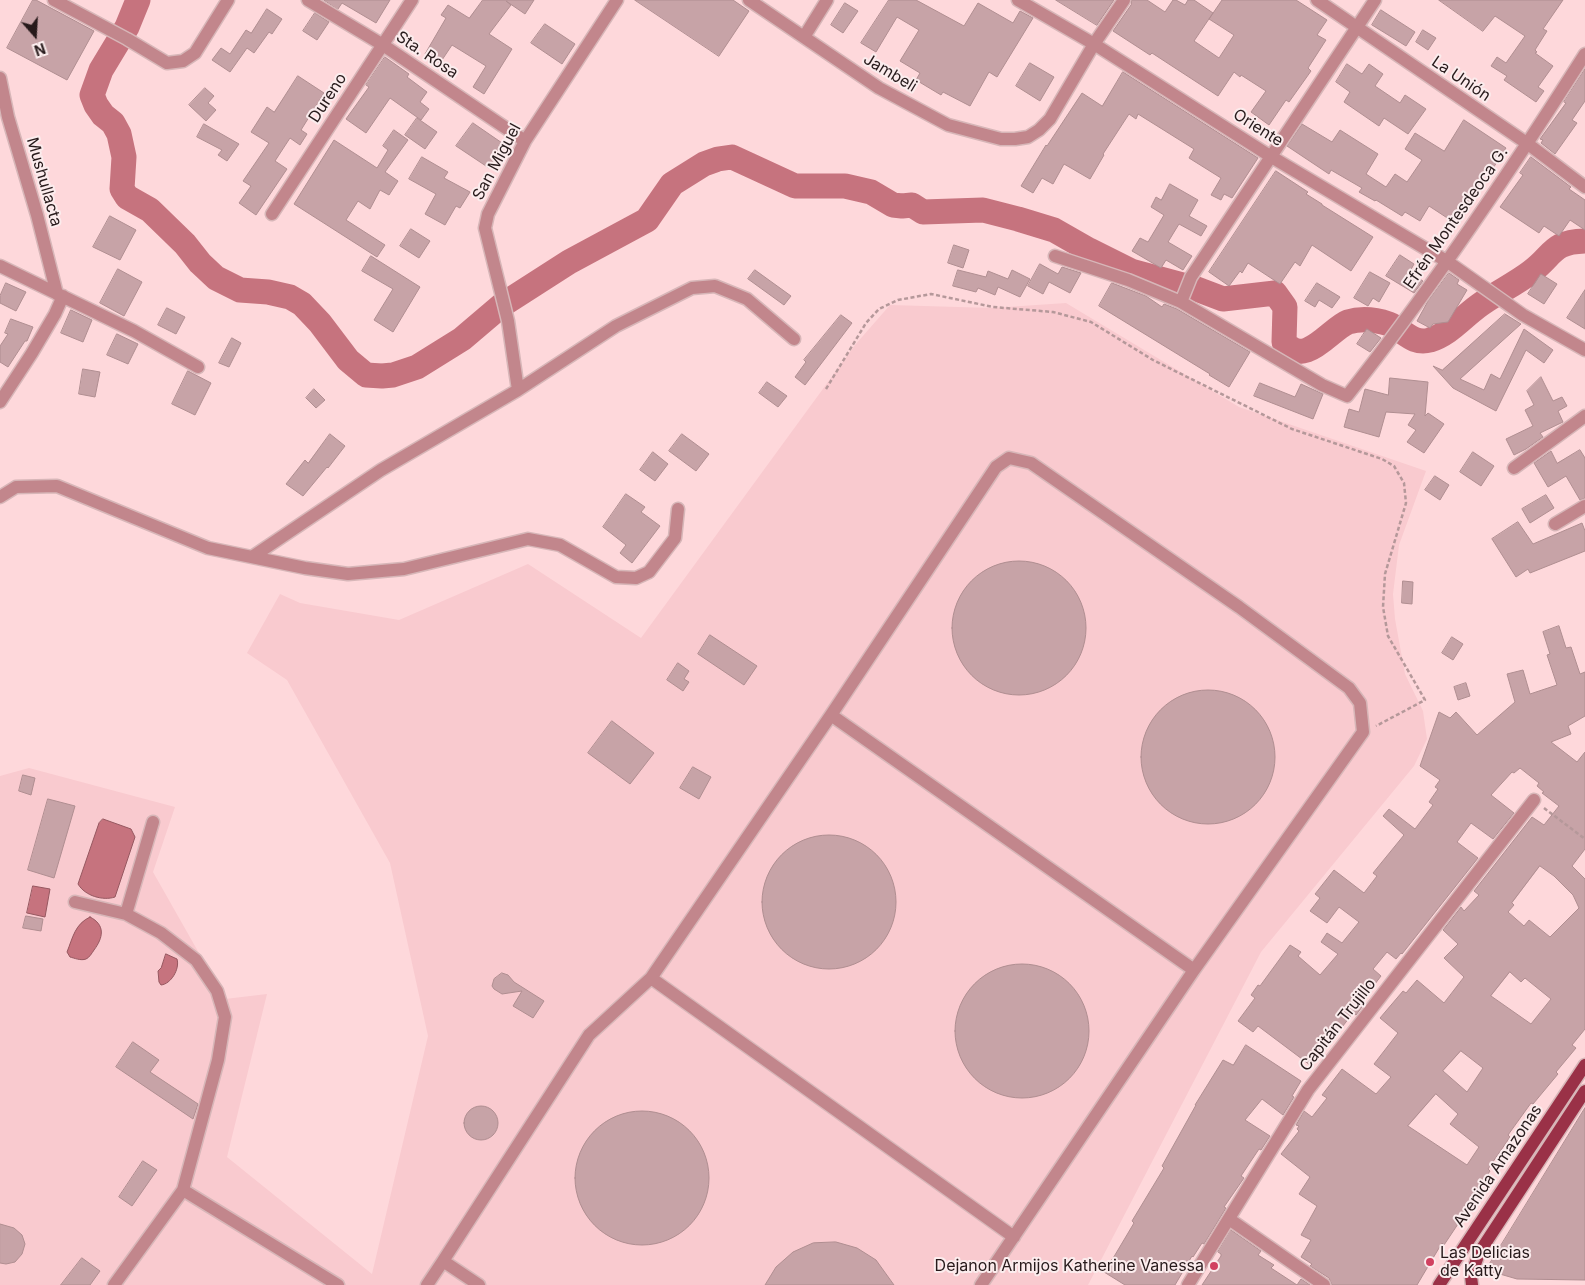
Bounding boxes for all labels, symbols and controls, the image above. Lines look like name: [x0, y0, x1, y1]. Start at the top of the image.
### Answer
north arrow: [10, 10, 60, 60]
street label: Sta. Rosa: [392, 27, 462, 83]
text: N: [32, 40, 48, 59]
street label: Jambeli: [860, 50, 920, 96]
street label: La Unión: [1428, 52, 1494, 106]
street label: Dureno: [305, 70, 351, 126]
street label: Oriente: [1229, 105, 1287, 151]
street label: San Miguel: [469, 120, 525, 204]
street label: Mushullacta: [22, 135, 66, 229]
street label: Efrén Montesdeoca G.: [1400, 143, 1512, 293]
street label: Capitán Trujillo: [1296, 975, 1380, 1075]
street label: Avenida Amazonas: [1450, 1101, 1546, 1231]
place label: Las Delicias de Katty: [1440, 1243, 1530, 1281]
place label: Dejanon Armijos Katherine Vanessa: [935, 1256, 1204, 1276]
marker: Las Delicias de Katty: [1424, 1256, 1436, 1268]
marker: Dejanon Armijos Katherine Vanessa: [1208, 1260, 1220, 1272]

